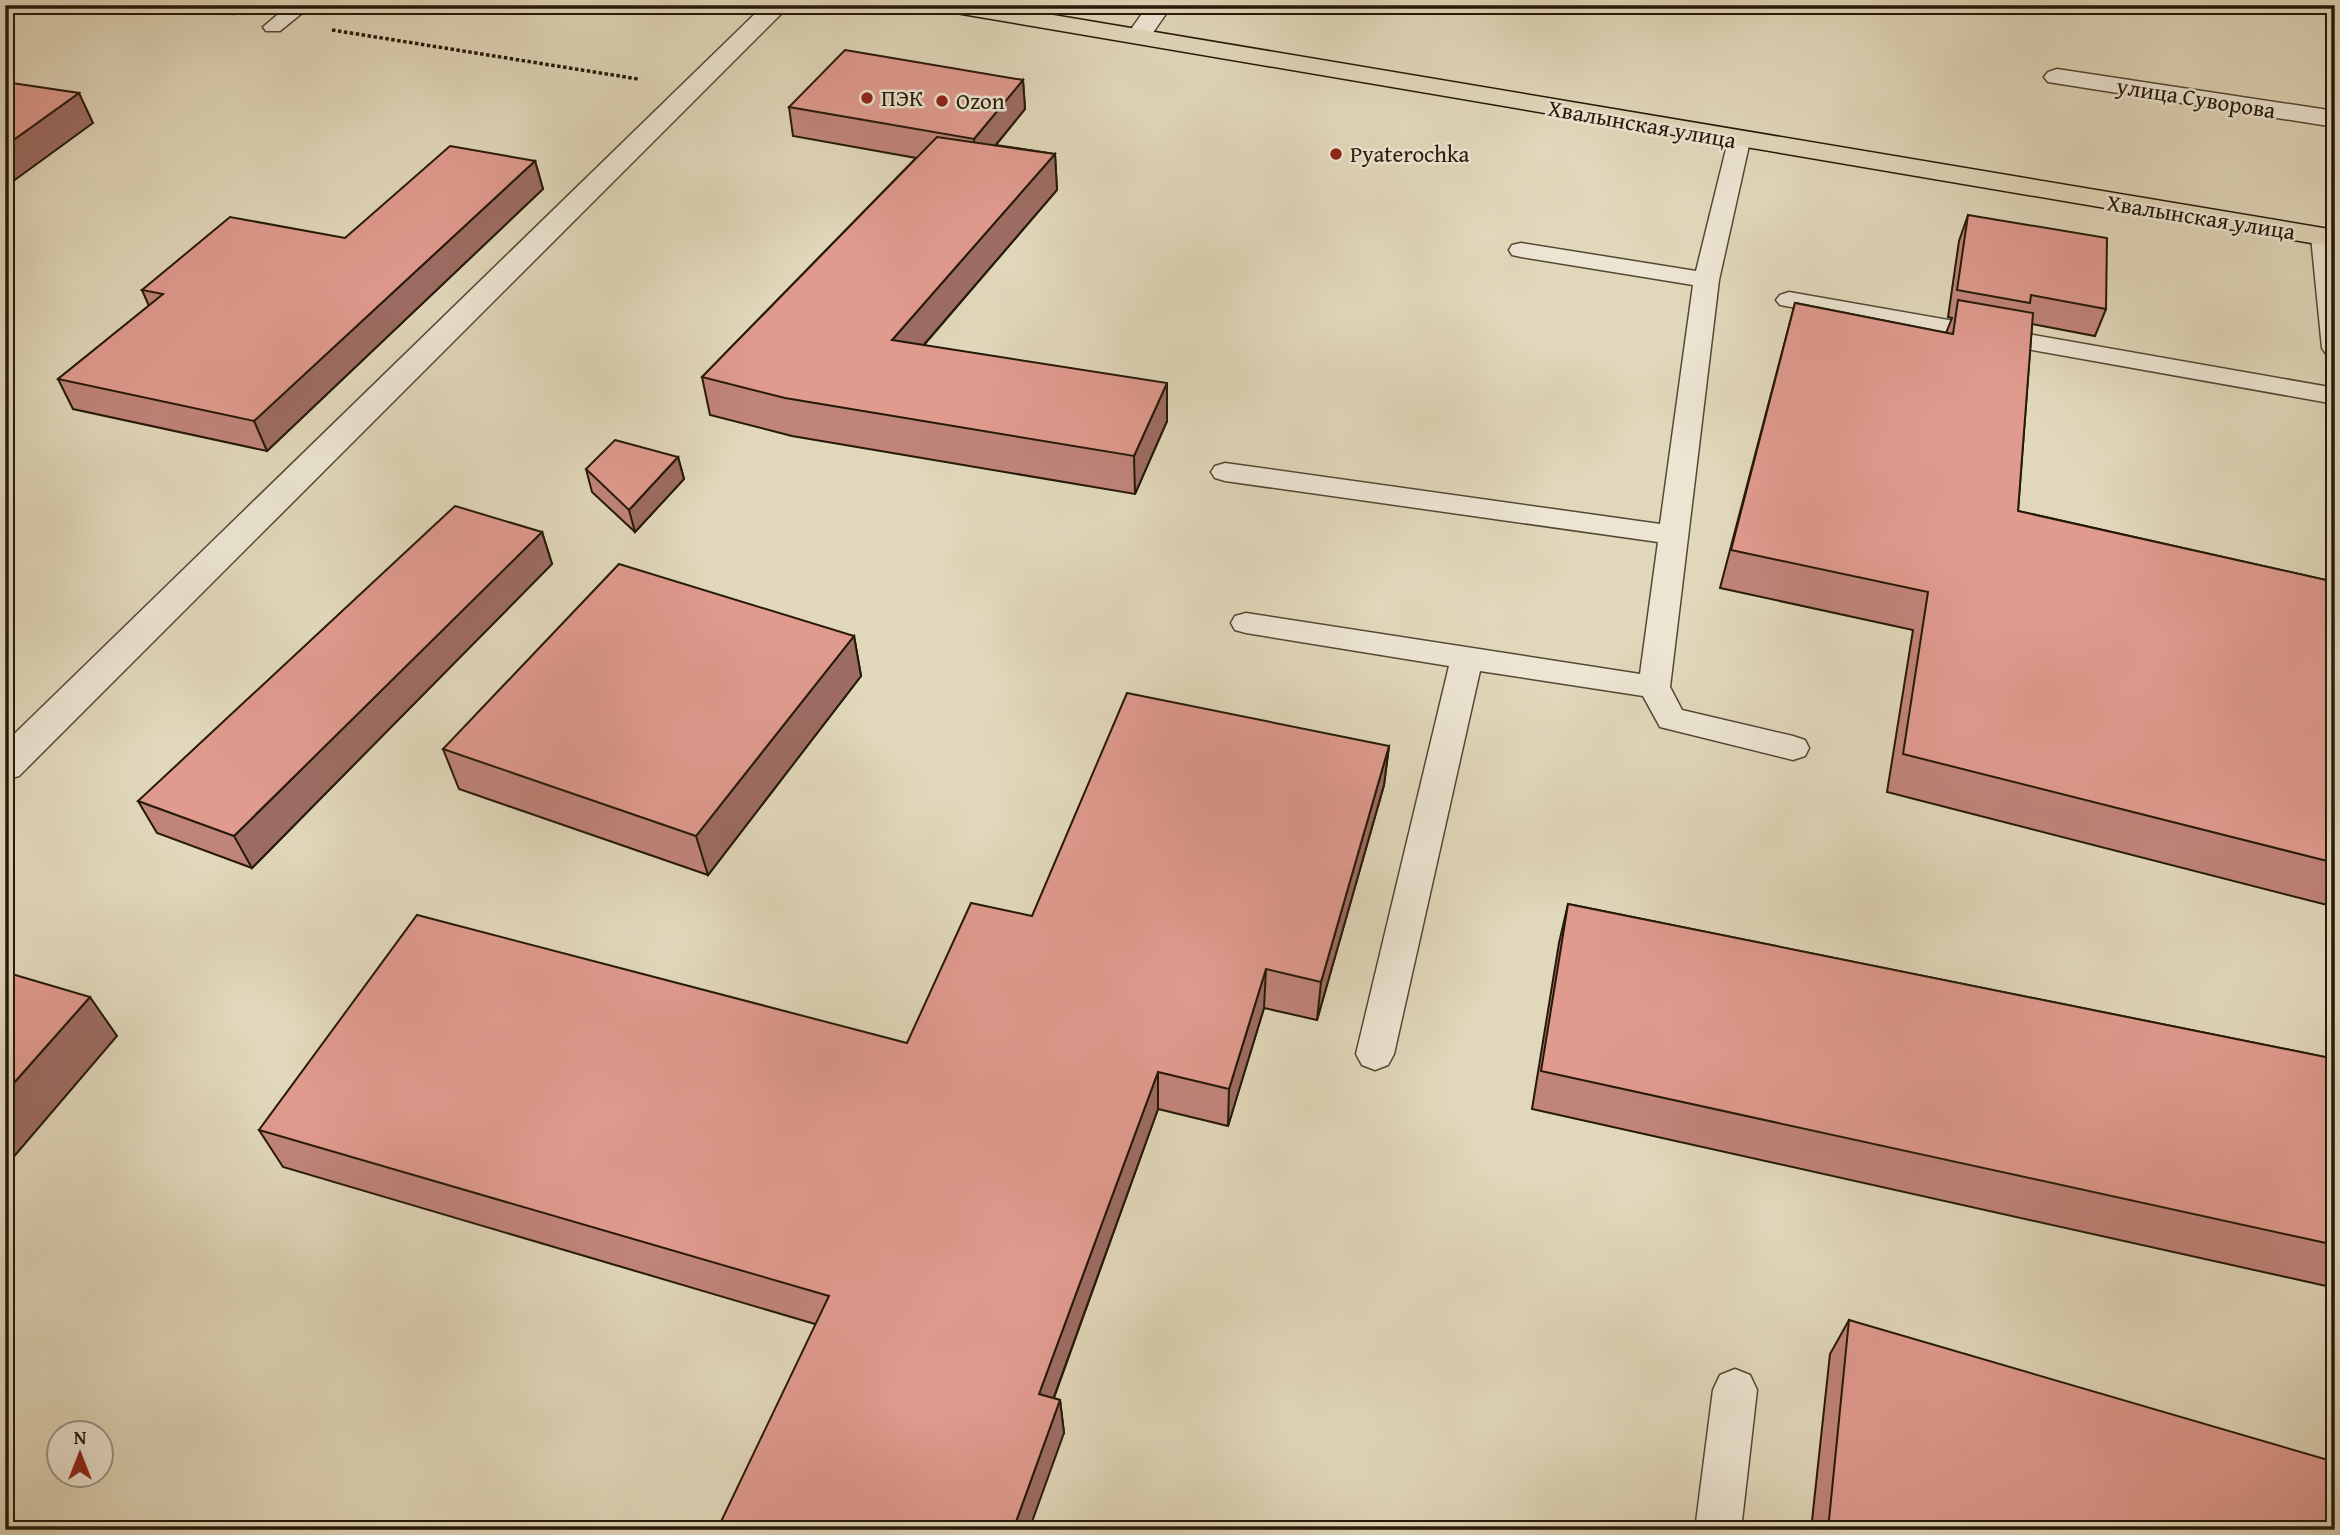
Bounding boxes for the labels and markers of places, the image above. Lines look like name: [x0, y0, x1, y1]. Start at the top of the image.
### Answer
place label: ПЭК: [881, 81, 923, 114]
place label: Ozon: [956, 84, 1005, 117]
marker: ПЭК: [859, 90, 875, 106]
marker: Ozon: [934, 93, 950, 109]
place label: Pyaterochka: [1350, 137, 1470, 170]
marker: Pyaterochka: [1328, 146, 1344, 162]

